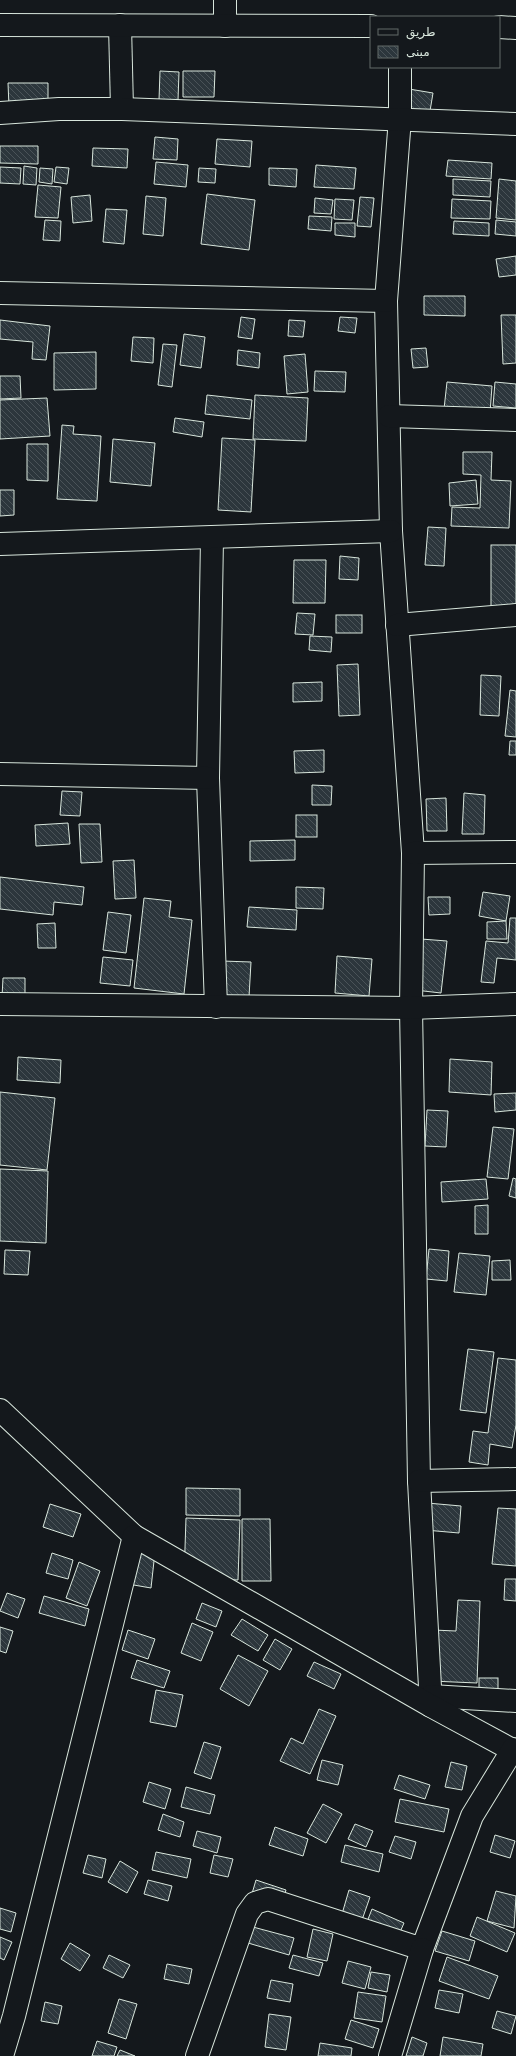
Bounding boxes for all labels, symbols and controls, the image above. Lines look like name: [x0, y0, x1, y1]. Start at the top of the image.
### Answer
legend: [370, 16, 500, 68]
text: طريق: [406, 25, 436, 40]
text: مبنى: [406, 45, 430, 59]

